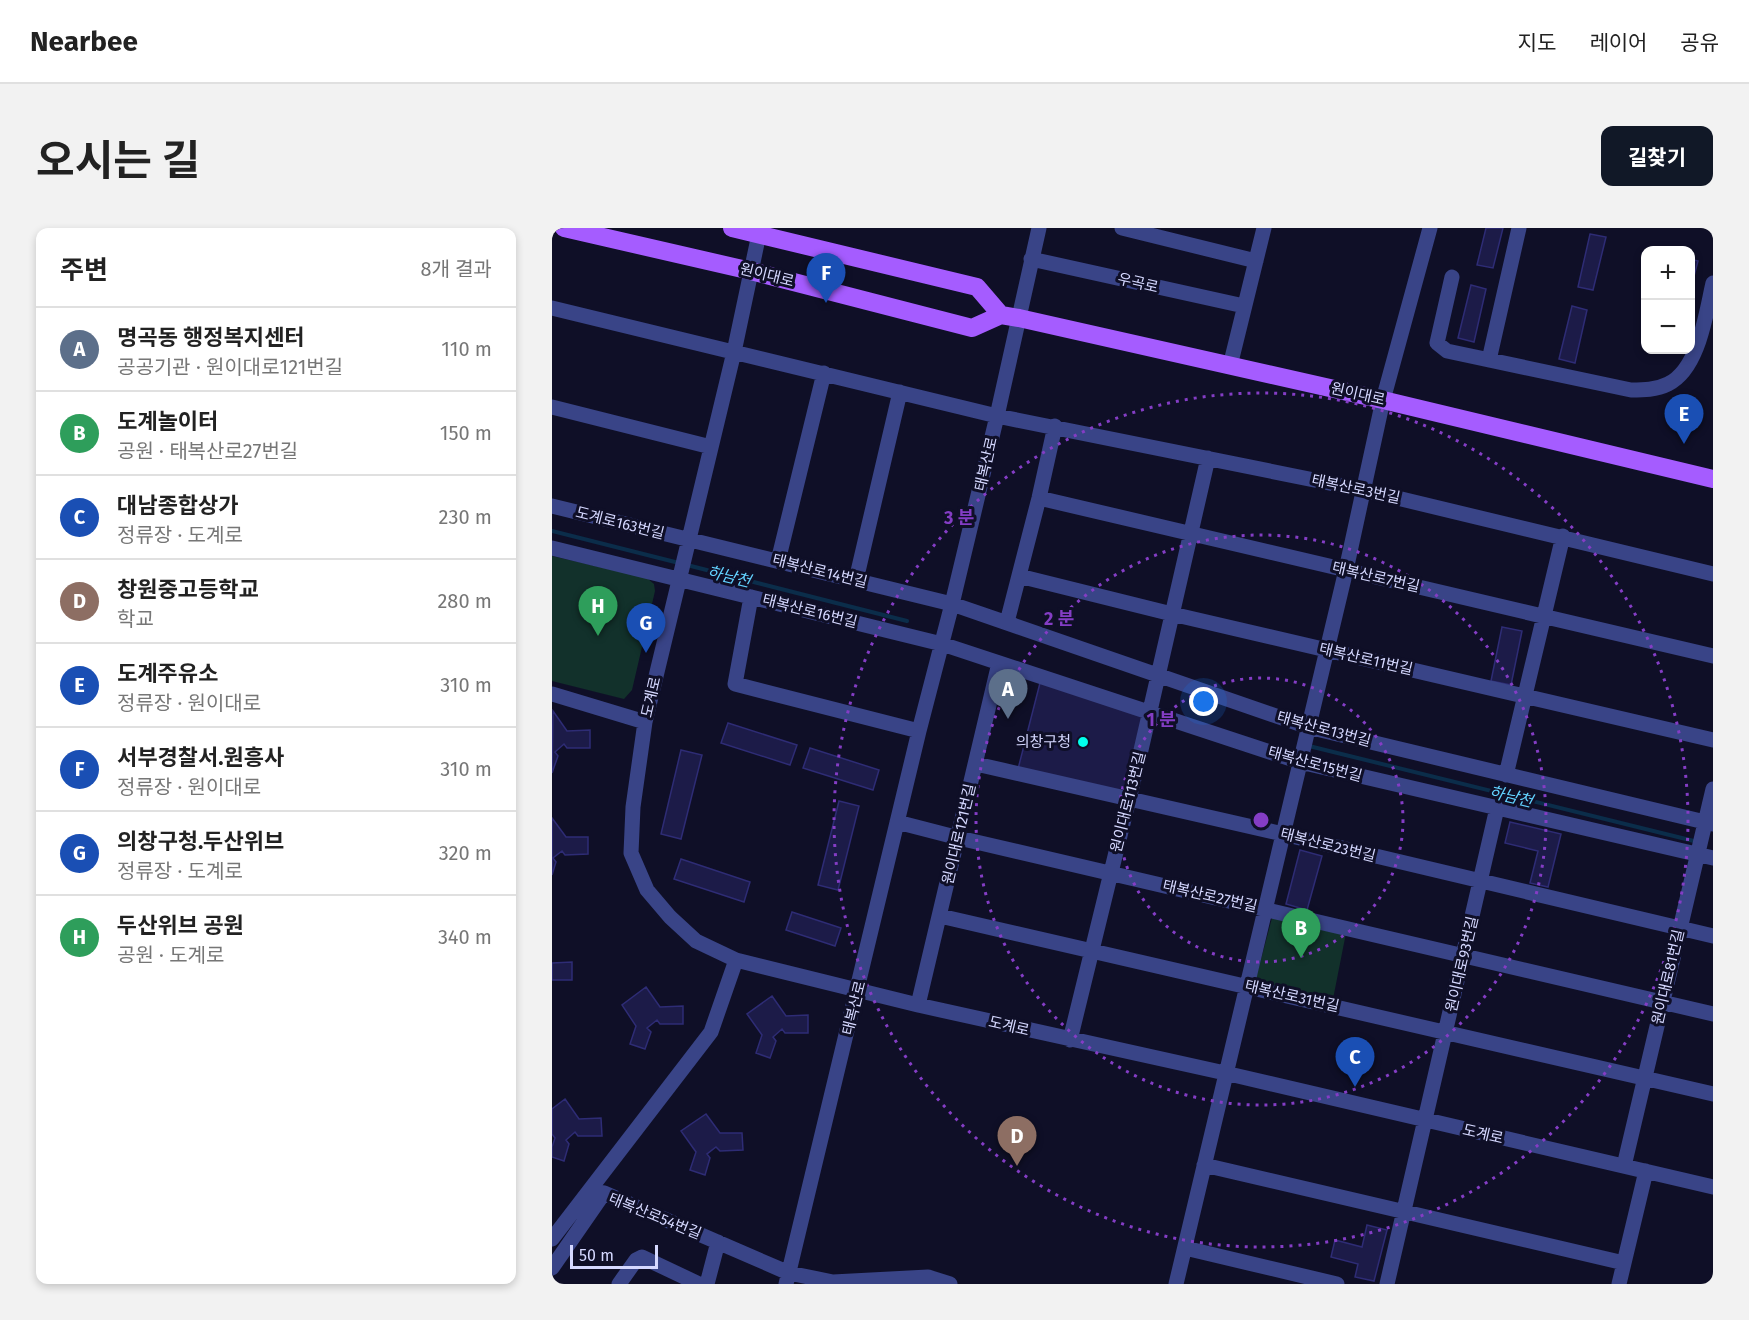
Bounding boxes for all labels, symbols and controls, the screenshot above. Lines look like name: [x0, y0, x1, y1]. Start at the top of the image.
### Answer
text: Nearbee: [30, 25, 138, 58]
text: 지도: [1518, 30, 1556, 56]
text: 레이어: [1589, 30, 1647, 56]
text: 공유: [1680, 30, 1719, 56]
button: 길찾기: [1601, 126, 1713, 186]
text: 오시는 길: [36, 136, 201, 186]
map controls: [1641, 246, 1695, 354]
button: +: [1641, 246, 1695, 300]
pin: F: [806, 254, 846, 303]
text: 주변: [60, 255, 108, 286]
text: 8개 결과: [420, 257, 492, 281]
street label: 원이대로: [738, 260, 796, 290]
street label: 우곡로: [1116, 270, 1160, 296]
button: −: [1641, 300, 1695, 354]
text: 명곡동 행정복지센터: [117, 324, 304, 351]
text: A: [74, 337, 85, 361]
text: 110 m: [441, 337, 492, 361]
text: 공공기관 · 원이대로121번길: [117, 355, 343, 379]
street label: 원이대로: [1329, 379, 1387, 409]
pin: E: [1664, 394, 1704, 444]
text: 도계놀이터: [117, 408, 218, 435]
text: B: [73, 421, 86, 445]
text: 150 m: [440, 421, 492, 445]
street label: 태복산로: [971, 435, 1001, 493]
text: 공원 · 태복산로27번길: [117, 439, 298, 463]
street label: 태복산로3번길: [1310, 471, 1402, 507]
text: 대남종합상가: [117, 492, 238, 519]
street label: 도계로163번길: [574, 503, 666, 543]
text: C: [74, 505, 85, 529]
text: 230 m: [439, 505, 492, 529]
text: 3 분: [943, 507, 975, 529]
text: 정류장 · 도계로: [117, 523, 243, 547]
street label: 태복산로14번길: [771, 551, 869, 591]
street label: 태복산로7번길: [1330, 558, 1422, 596]
water label: 하남천: [705, 562, 755, 592]
text: 창원중고등학교: [117, 576, 259, 603]
pin: H: [578, 586, 618, 636]
text: D: [73, 589, 86, 613]
text: 280 m: [437, 589, 492, 613]
street label: 태복산로16번길: [761, 590, 859, 632]
pin: G: [626, 604, 665, 653]
text: 학교: [117, 607, 154, 631]
text: 2 분: [1044, 608, 1075, 630]
street label: 태복산로11번길: [1317, 639, 1415, 679]
text: 도계주유소: [117, 660, 218, 687]
pin: A: [988, 670, 1028, 719]
text: E: [74, 673, 85, 697]
text: 310 m: [440, 673, 492, 697]
street label: 도계로: [638, 675, 664, 719]
your location: [1189, 687, 1218, 716]
text: 정류장 · 원이대로: [117, 691, 261, 715]
street label: 태복산로13번길: [1275, 708, 1373, 750]
text: 1 분: [1146, 709, 1176, 731]
place label: 의창구청: [1016, 733, 1071, 751]
marker: 의창구청: [1076, 735, 1090, 749]
street label: 태복산로15번길: [1266, 743, 1364, 785]
text: 서부경찰서.원흥사: [117, 744, 284, 771]
street label: 원이대로113번길: [1107, 750, 1149, 854]
text: F: [75, 757, 84, 781]
text: 310 m: [440, 757, 492, 781]
text: 정류장 · 원이대로: [117, 775, 261, 799]
street label: 원이대로121번길: [939, 782, 979, 886]
water label: 하남천: [1487, 782, 1537, 812]
centre of rings: [1251, 810, 1271, 830]
street label: 태복산로23번길: [1278, 824, 1378, 866]
text: 의창구청.두산위브: [117, 828, 284, 855]
text: G: [73, 841, 86, 865]
text: 320 m: [439, 841, 492, 865]
text: 정류장 · 도계로: [117, 859, 243, 883]
street label: 태복산로27번길: [1161, 876, 1259, 916]
pin: B: [1282, 908, 1320, 958]
text: 두산위브 공원: [117, 912, 244, 939]
street label: 원이대로93번길: [1442, 914, 1482, 1014]
text: H: [73, 925, 86, 949]
text: 340 m: [438, 925, 492, 949]
street label: 원이대로81번길: [1648, 928, 1688, 1026]
text: 공원 · 도계로: [117, 943, 224, 967]
street label: 태복산로31번길: [1243, 976, 1341, 1016]
street label: 태복산로: [839, 979, 869, 1037]
street label: 도계로: [987, 1013, 1031, 1039]
pin: C: [1336, 1038, 1374, 1087]
pin: D: [998, 1116, 1036, 1166]
street label: 도계로: [1461, 1121, 1505, 1147]
street label: 태복산로54번길: [606, 1189, 704, 1243]
scale bar: [570, 1242, 658, 1270]
text: 50 m: [579, 1246, 614, 1265]

